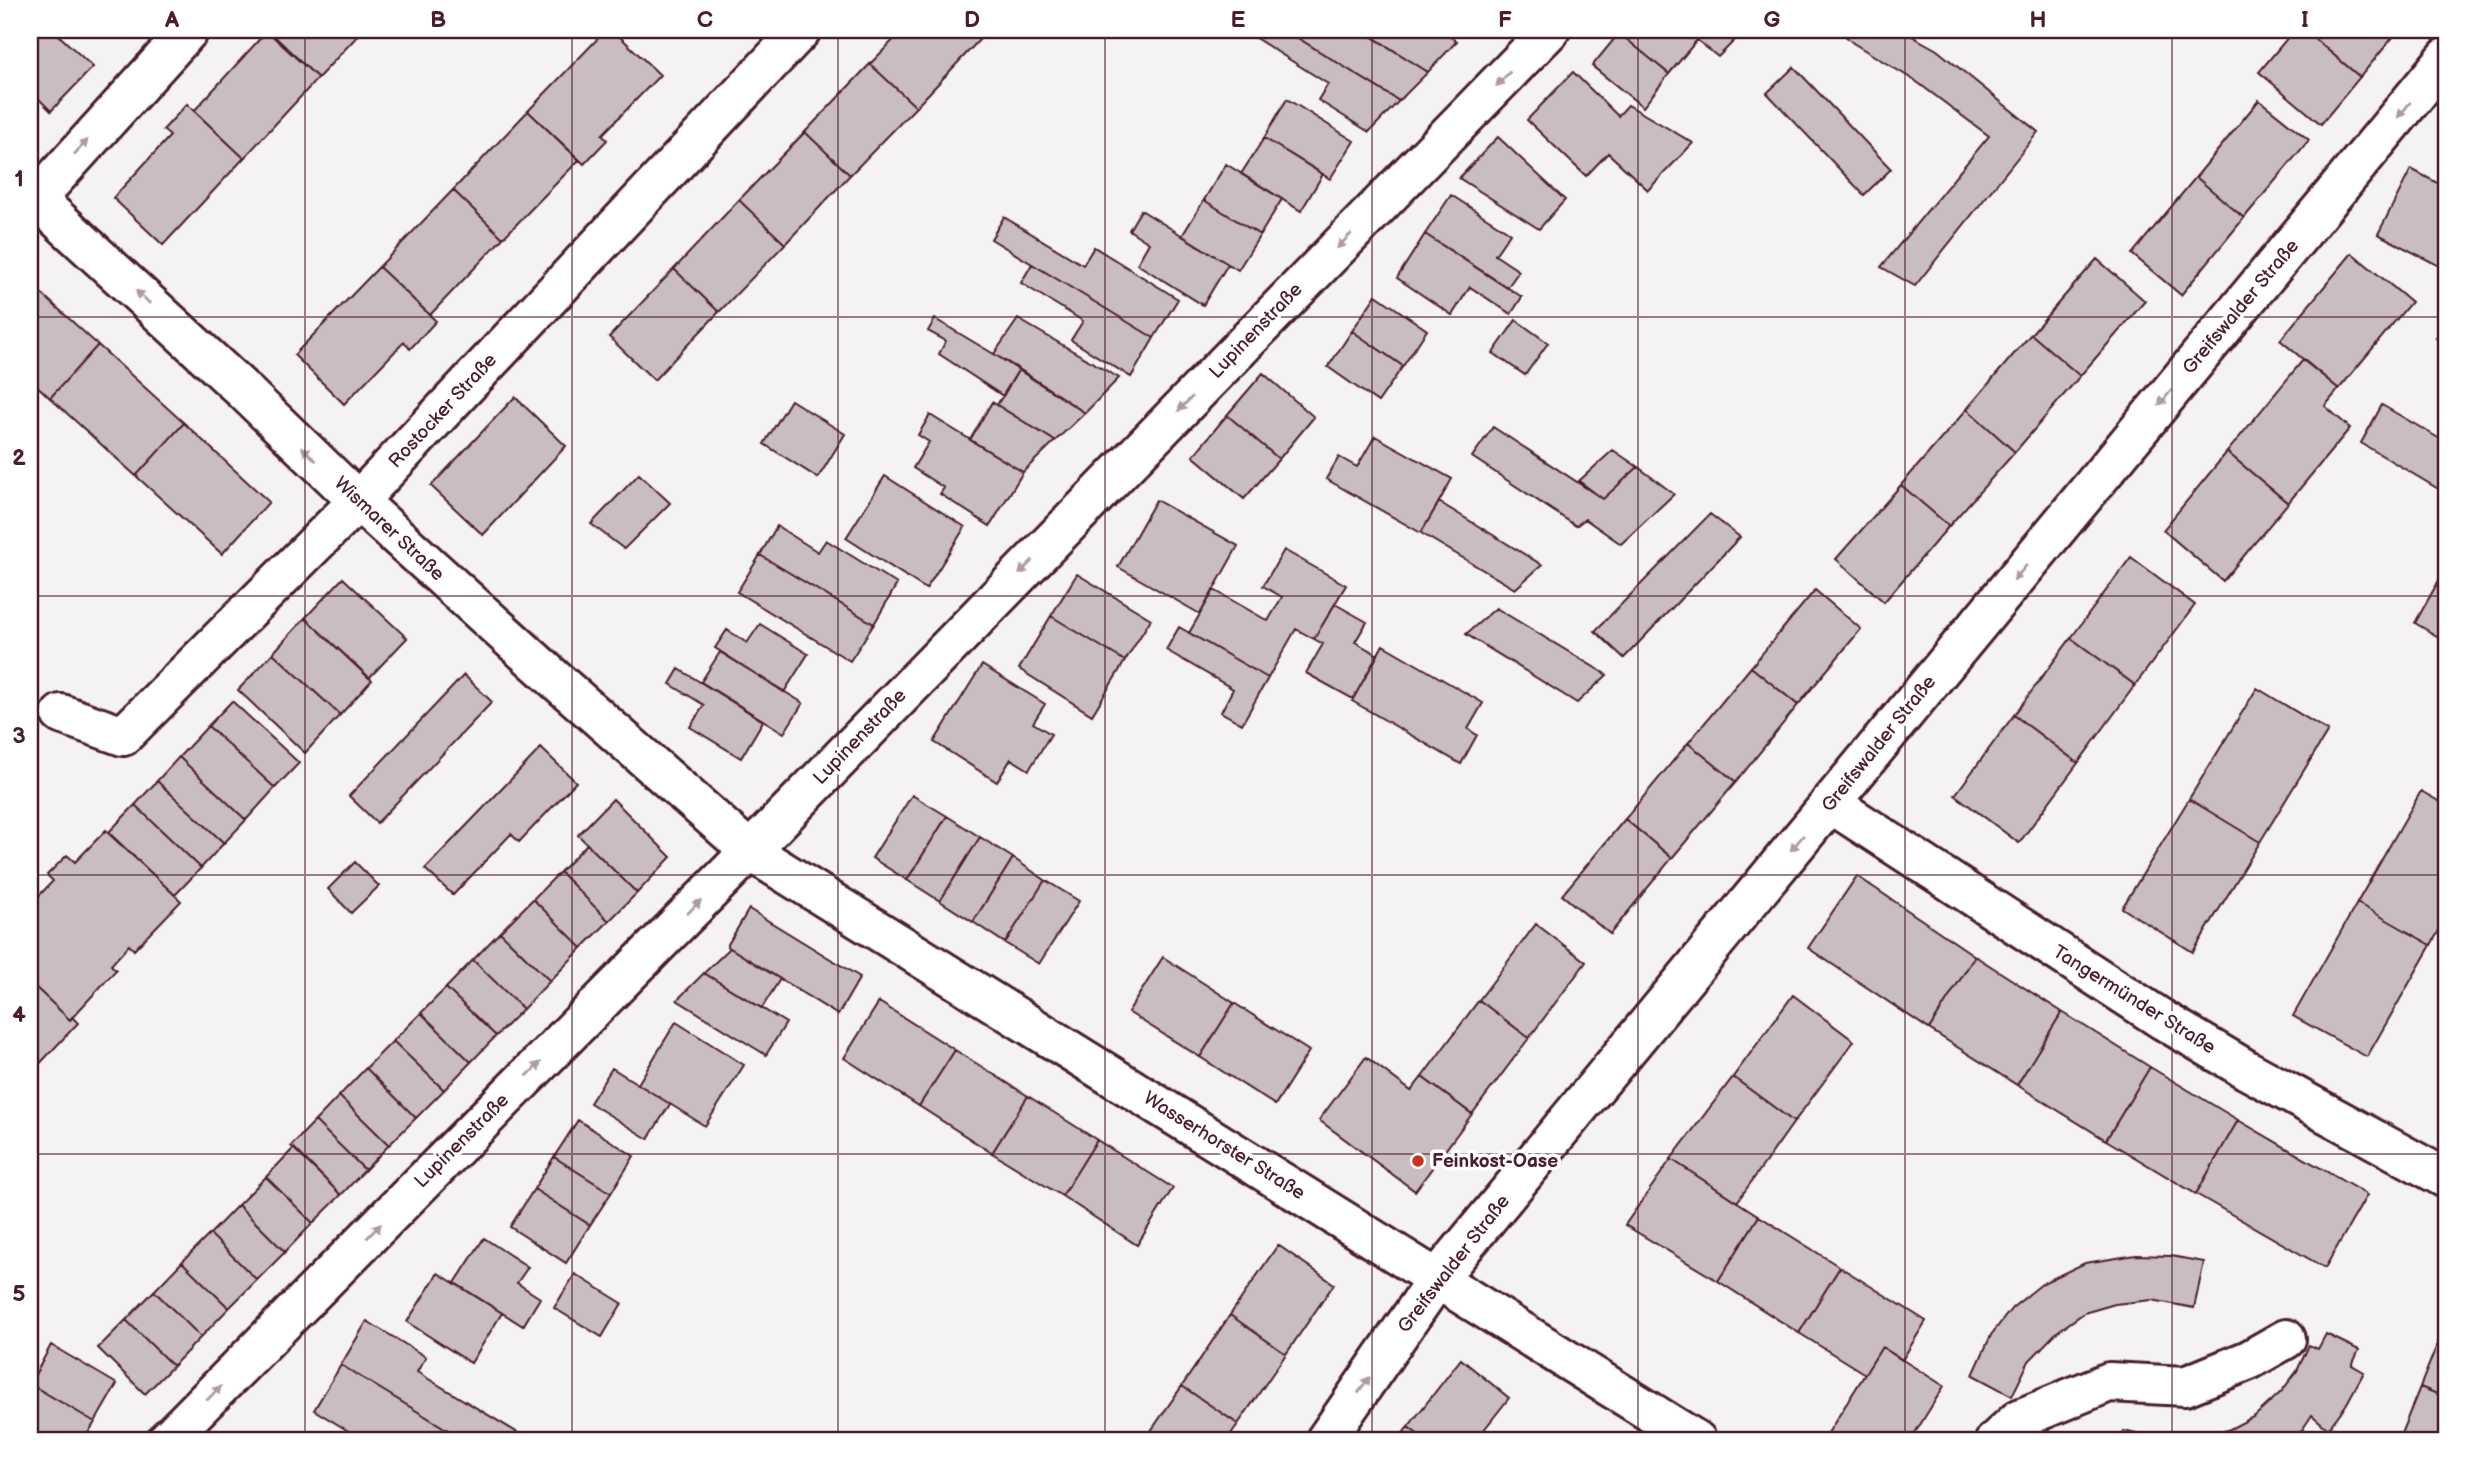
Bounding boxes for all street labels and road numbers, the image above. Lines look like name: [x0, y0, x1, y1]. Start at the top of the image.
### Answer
street label: Greifswalder Straße: [2178, 235, 2304, 379]
street label: Lupinenstraße: [1205, 278, 1307, 384]
street label: Rostocker Straße: [384, 349, 502, 473]
street label: Wismarer Straße: [329, 472, 449, 586]
street label: Greifswalder Straße: [1817, 671, 1941, 817]
street label: Lupinenstraße: [809, 684, 911, 790]
street label: Tangermünder Straße: [2049, 941, 2219, 1059]
street label: Wasserhorster Straße: [1139, 1087, 1309, 1205]
street label: Lupinenstraße: [410, 1089, 514, 1193]
street label: Greifswalder Straße: [1393, 1190, 1515, 1338]

